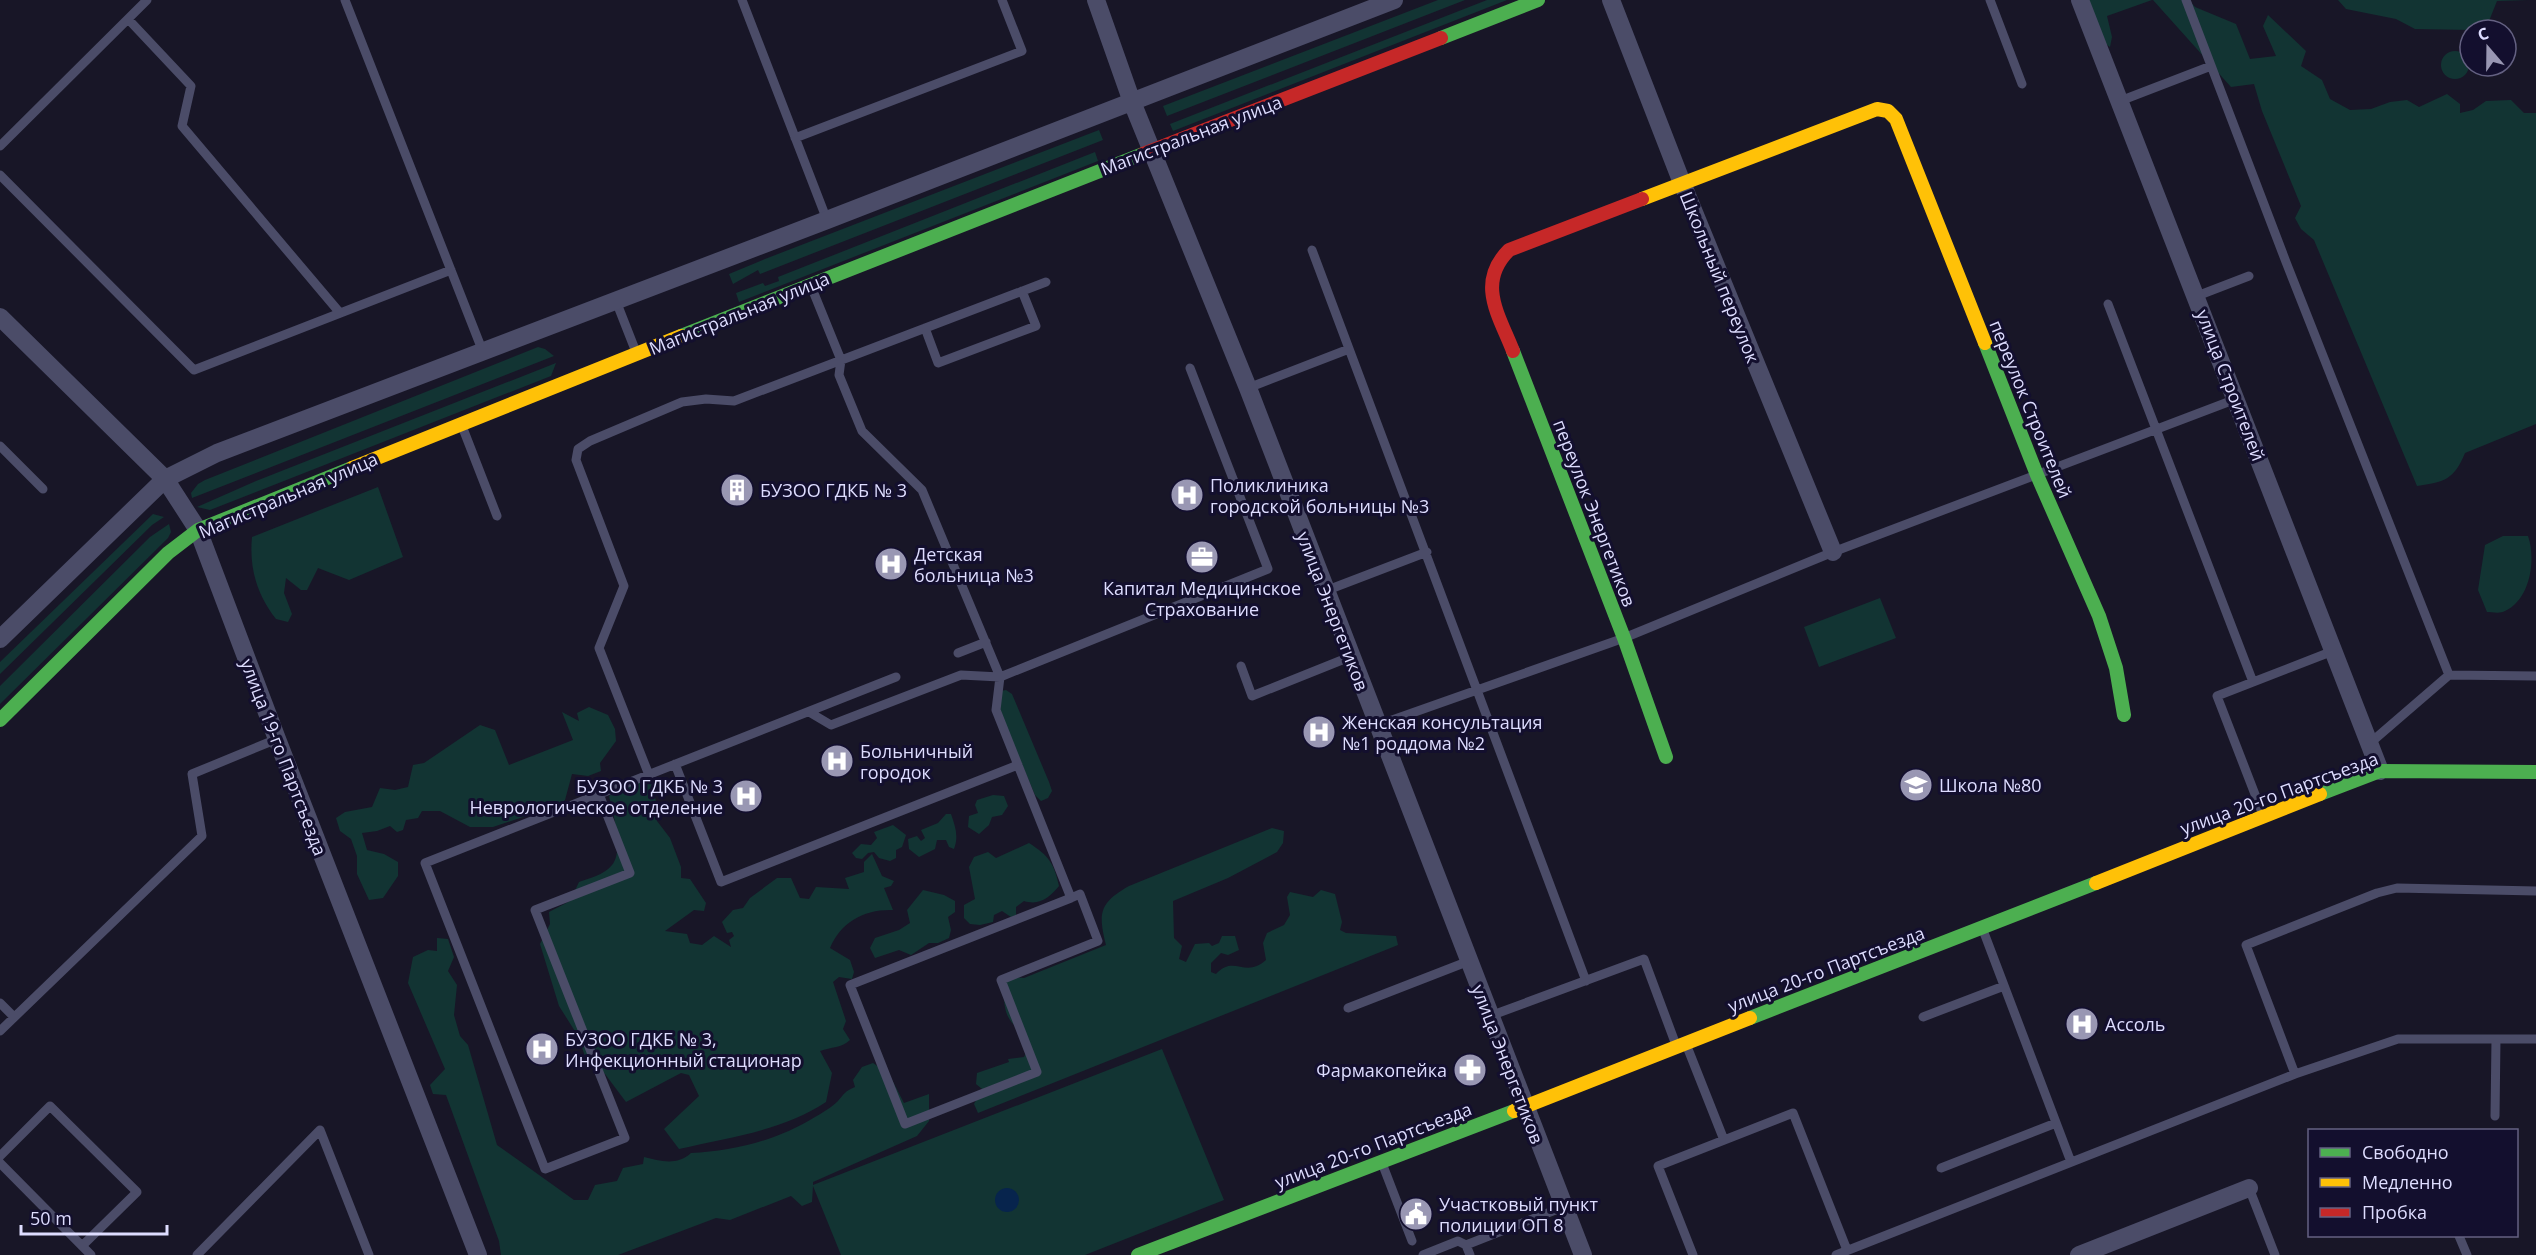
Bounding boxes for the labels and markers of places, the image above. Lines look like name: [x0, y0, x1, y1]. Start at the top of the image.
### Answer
building icon: БУЗОО ГДКБ № 3: [719, 472, 755, 508]
place label: Поликлиника городской больницы №3: [1210, 473, 1429, 518]
hospital icon: Поликлиника городской больницы №3: [1169, 477, 1205, 513]
place label: БУЗОО ГДКБ № 3: [760, 478, 907, 502]
office icon: Капитал Медицинское Страхование: [1184, 539, 1220, 575]
place label: Детская больница №3: [914, 542, 1034, 587]
hospital icon: Детская больница №3: [873, 546, 909, 582]
place label: Капитал Медицинское Страхование: [1103, 576, 1301, 621]
place label: Женская консультация №1 роддома №2: [1342, 710, 1542, 755]
hospital icon: Женская консультация №1 роддома №2: [1301, 714, 1337, 750]
place label: Больничный городок: [860, 739, 973, 784]
hospital icon: Больничный городок: [819, 743, 855, 779]
school or university icon: Школа №80: [1898, 767, 1934, 803]
place label: Школа №80: [1939, 773, 2042, 797]
place label: БУЗОО ГДКБ № 3 Неврологическое отделение: [469, 774, 723, 819]
hospital icon: БУЗОО ГДКБ № 3 Неврологическое отделение: [728, 778, 764, 814]
hospital icon: Ассоль: [2064, 1006, 2100, 1042]
place label: Ассоль: [2105, 1012, 2165, 1036]
place label: БУЗОО ГДКБ № 3, Инфекционный стационар: [565, 1027, 802, 1072]
hospital icon: БУЗОО ГДКБ № 3, Инфекционный стационар: [524, 1031, 560, 1067]
pharmacy icon: Фармакопейка: [1452, 1052, 1488, 1088]
place label: Фармакопейка: [1316, 1058, 1447, 1082]
place label: Участковый пункт полиции ОП 8: [1439, 1192, 1598, 1237]
public building icon: Участковый пункт полиции ОП 8: [1398, 1196, 1434, 1232]

